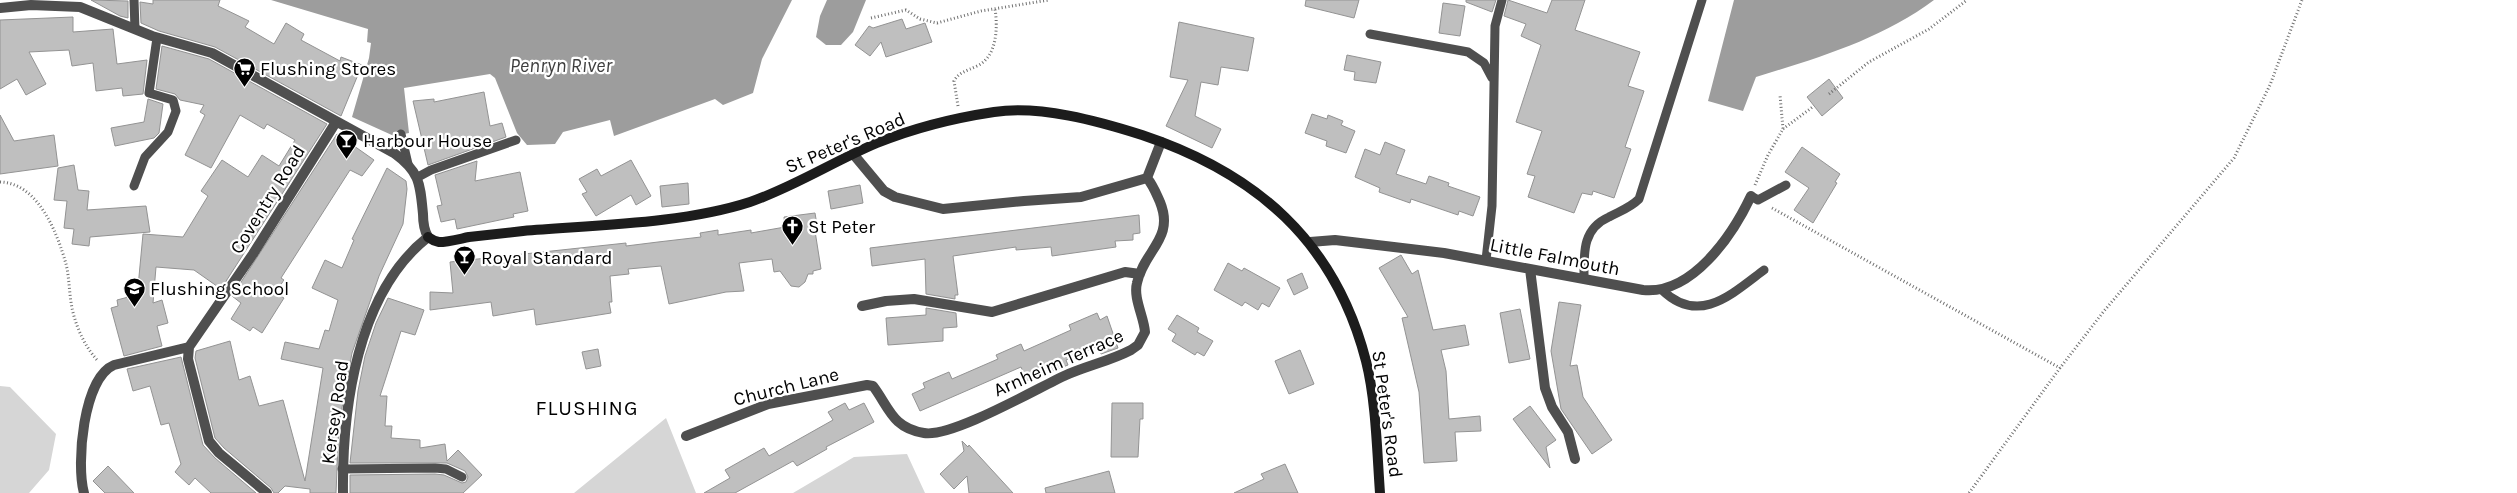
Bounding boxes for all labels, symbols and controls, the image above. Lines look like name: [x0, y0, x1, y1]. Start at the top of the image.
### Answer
water label: Penryn River: [510, 54, 613, 77]
supermarket icon: Flushing Stores: [232, 56, 256, 87]
place label: Flushing Stores: [260, 58, 396, 80]
street label: St Peter's Road: [782, 108, 909, 178]
bar icon: Harbour House: [335, 128, 359, 159]
place label: Harbour House: [363, 130, 492, 152]
street label: Coventry Road: [226, 141, 310, 258]
church icon: St Peter: [780, 214, 804, 245]
place label: St Peter: [808, 216, 875, 238]
street label: Little Falmouth: [1488, 234, 1622, 280]
bar icon: Royal Standard: [453, 245, 477, 276]
place label: Royal Standard: [481, 247, 613, 269]
school or university icon: Flushing School: [122, 276, 146, 307]
place label: Flushing School: [150, 278, 289, 300]
street label: Arnheim Terrace: [990, 324, 1127, 401]
street label: St Peter's Road: [1367, 349, 1407, 479]
street label: Kersey Road: [317, 359, 353, 466]
street label: Church Lane: [731, 363, 841, 411]
district label: FLUSHING: [535, 396, 639, 420]

